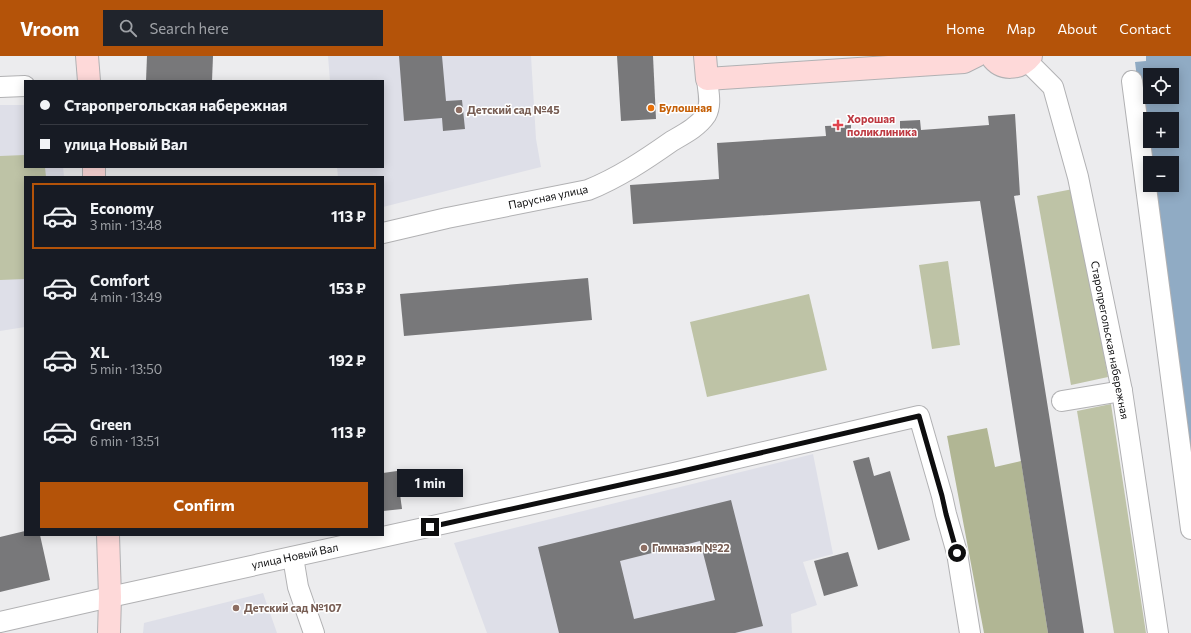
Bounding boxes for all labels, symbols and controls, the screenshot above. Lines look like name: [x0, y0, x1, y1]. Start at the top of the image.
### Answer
search box: [103, 10, 383, 46]
text: Vroom: [20, 17, 79, 40]
icon: search: [117, 17, 139, 39]
text: Search here: [149, 19, 229, 37]
text: Home: [946, 20, 985, 37]
text: Map: [1007, 20, 1035, 37]
text: About: [1057, 20, 1097, 37]
text: Contact: [1119, 20, 1171, 37]
map controls: [1143, 68, 1179, 192]
button: locate: [1143, 68, 1179, 104]
text: Старопрегольская набережная: [64, 96, 287, 114]
place label: Булошная: [659, 101, 712, 114]
place label: Детский сад №45: [467, 103, 560, 116]
marker: Булошная: [646, 103, 656, 113]
marker: Детский сад №45: [454, 105, 464, 115]
place label: Хорошая поликлиника: [847, 112, 917, 138]
button: +: [1143, 112, 1179, 148]
marker: Хорошая поликлиника: [832, 119, 844, 131]
text: улица Новый Вал: [64, 135, 188, 153]
button: −: [1143, 156, 1179, 192]
street label: Парусная улица: [507, 182, 589, 211]
icon: car: [42, 198, 78, 234]
text: Economy: [90, 199, 154, 217]
text: 113 ₽: [331, 207, 366, 225]
text: 3 min · 13:48: [90, 217, 162, 233]
street label: Старопрегольская набережная: [1089, 260, 1132, 420]
icon: car: [42, 270, 78, 306]
text: Comfort: [90, 271, 150, 289]
text: 153 ₽: [329, 279, 366, 297]
text: 4 min · 13:49: [90, 289, 162, 305]
icon: car: [42, 342, 78, 378]
text: XL: [90, 343, 109, 361]
text: 192 ₽: [329, 351, 366, 369]
text: 5 min · 13:50: [90, 361, 162, 377]
icon: car: [42, 414, 78, 450]
text: Green: [90, 415, 131, 433]
text: 113 ₽: [331, 423, 366, 441]
text: 6 min · 13:51: [90, 433, 160, 449]
callout: 1 min: [397, 469, 463, 497]
text: 1 min: [415, 475, 445, 491]
button: Confirm: [40, 482, 368, 528]
route end: [421, 518, 439, 536]
street label: улица Новый Вал: [250, 540, 339, 571]
place label: Гимназия №22: [652, 541, 730, 554]
marker: Гимназия №22: [639, 543, 649, 553]
route start: [948, 544, 966, 562]
place label: Детский сад №107: [244, 601, 342, 614]
marker: Детский сад №107: [231, 603, 241, 613]

